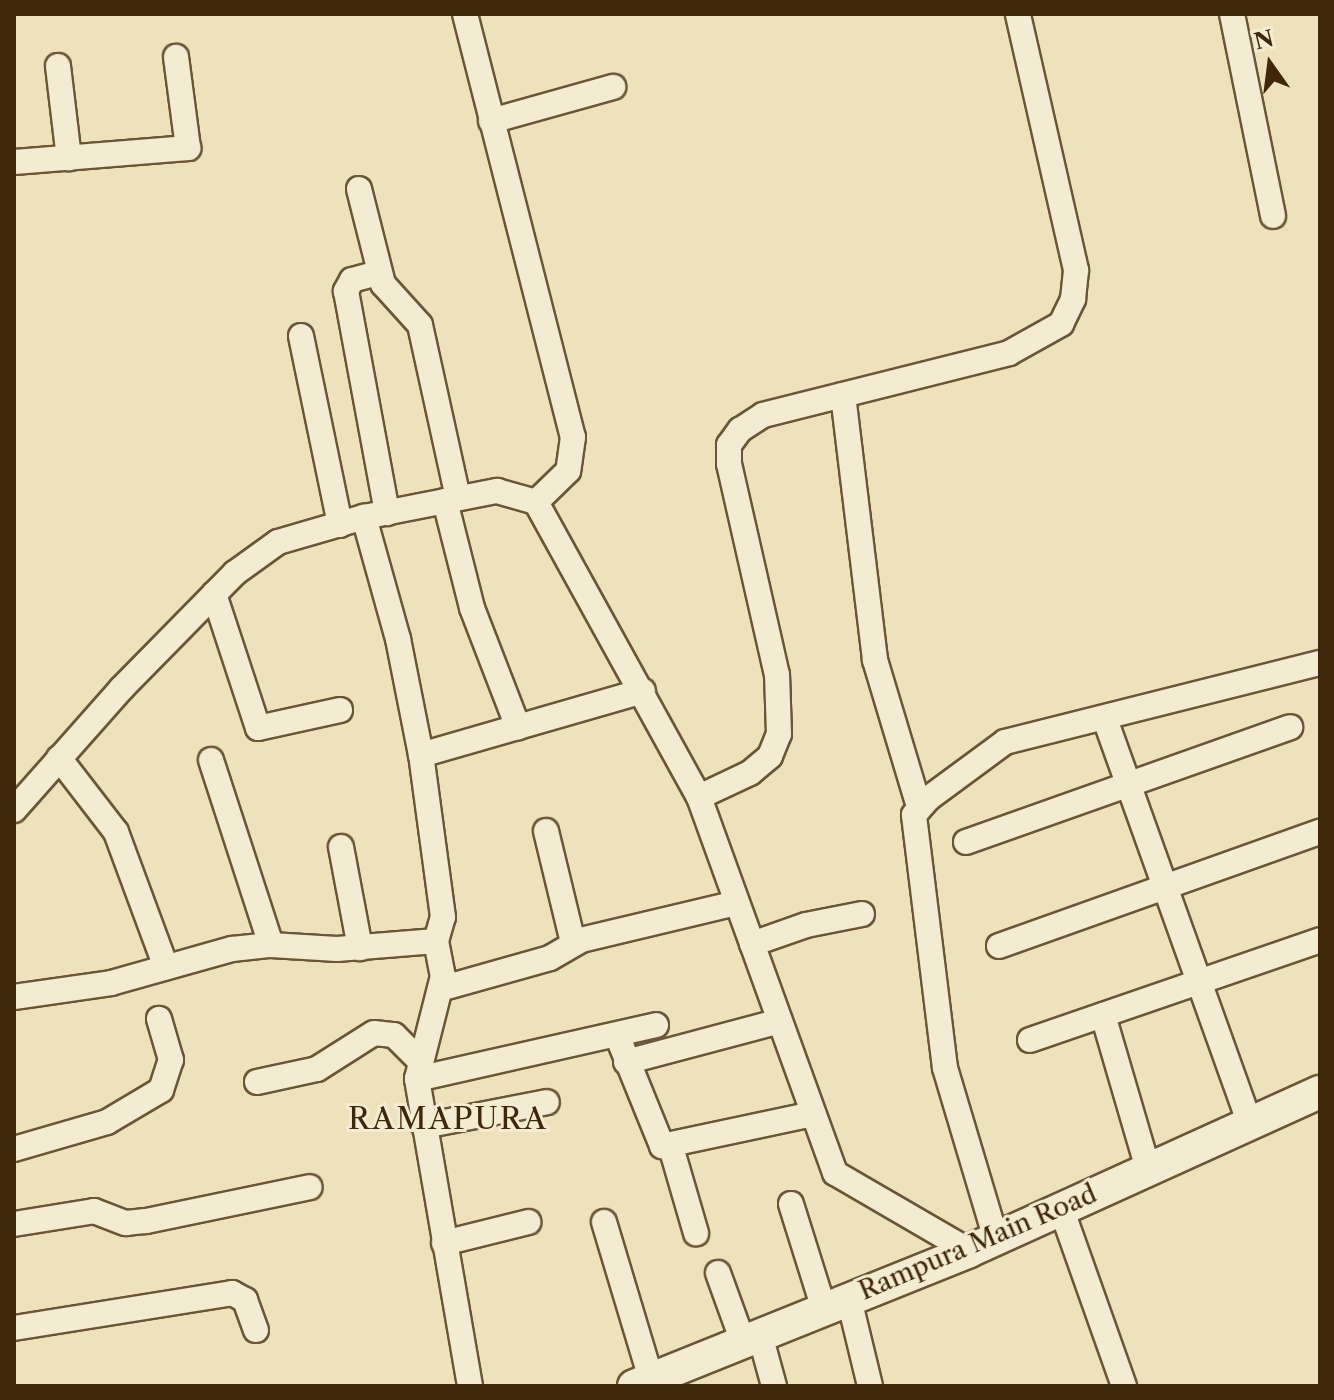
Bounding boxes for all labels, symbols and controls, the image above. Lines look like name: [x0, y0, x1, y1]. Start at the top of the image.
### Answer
north arrow: [1230, 24, 1310, 104]
text: N: [1252, 25, 1277, 56]
district label: RAMAPURA: [348, 1101, 548, 1137]
street label: Rampura Main Road: [854, 1179, 1102, 1307]

